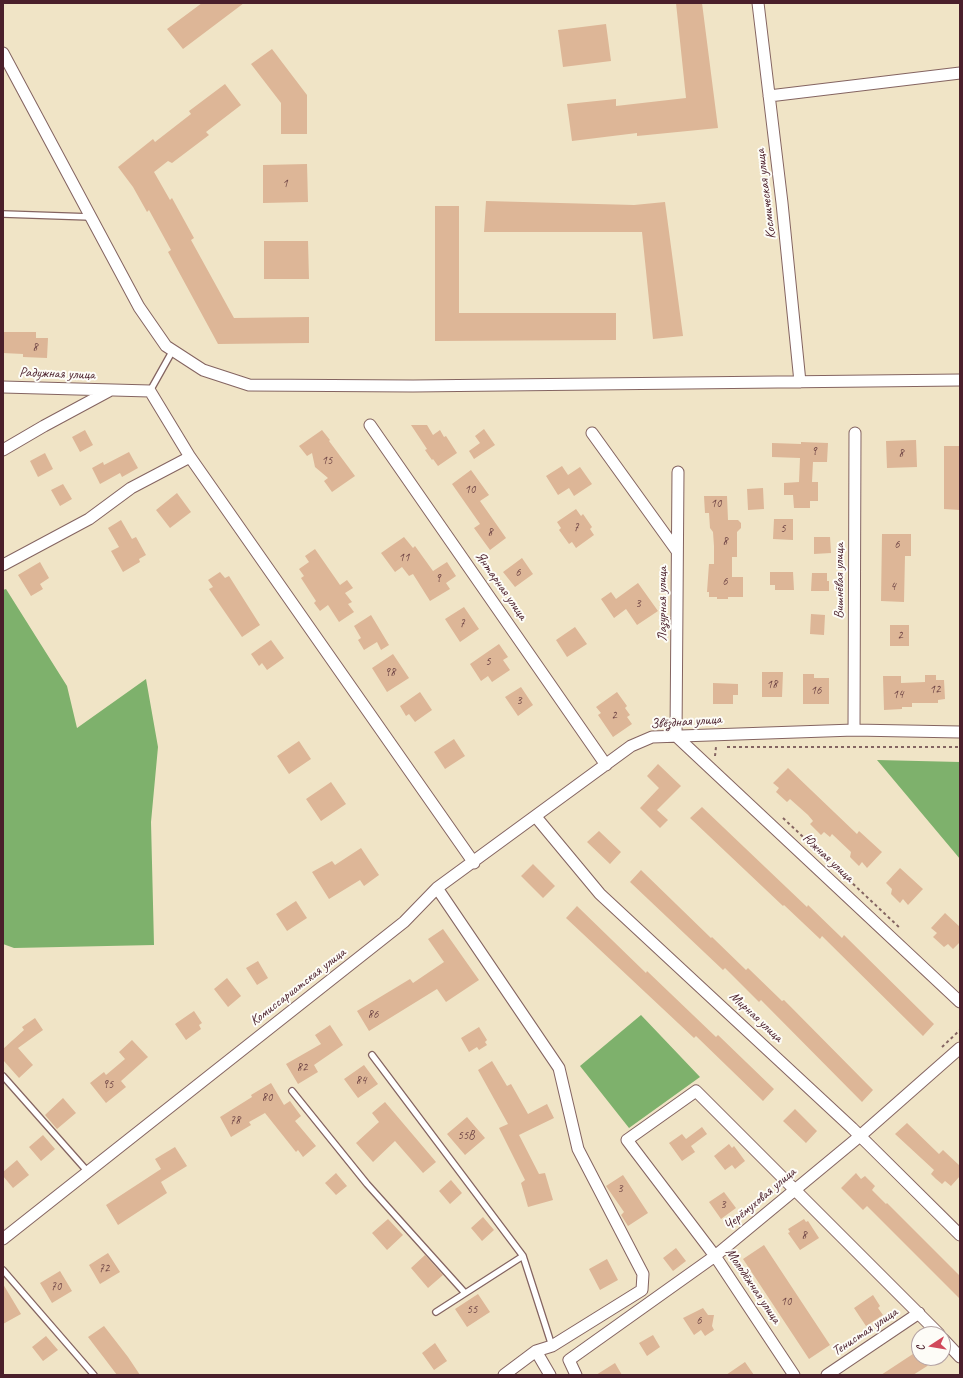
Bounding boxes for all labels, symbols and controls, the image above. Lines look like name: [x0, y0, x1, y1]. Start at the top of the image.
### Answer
street label: Космическая улица: [752, 148, 780, 240]
house number: 1: [282, 177, 288, 191]
house number: 8: [32, 341, 38, 355]
street label: Радужная улица: [19, 364, 95, 384]
house number: 9: [811, 445, 817, 459]
house number: 8: [898, 447, 904, 461]
house number: 15: [322, 454, 332, 468]
house number: 10: [465, 483, 475, 497]
house number: 10: [711, 497, 721, 511]
house number: 7: [573, 521, 579, 535]
house number: 5: [780, 522, 786, 536]
house number: 8: [487, 526, 493, 540]
house number: 8: [722, 535, 728, 549]
house number: 6: [894, 538, 900, 552]
street label: Вишнёвая улица: [831, 543, 847, 619]
street label: Янтарная улица: [471, 548, 531, 624]
house number: 11: [399, 551, 409, 565]
house number: 6: [515, 566, 521, 580]
street label: Лазурная улица: [654, 567, 670, 641]
house number: 9: [435, 572, 441, 586]
house number: 6: [722, 575, 728, 589]
house number: 4: [890, 580, 896, 594]
house number: 3: [635, 597, 641, 611]
house number: 7: [459, 617, 465, 631]
house number: 2: [897, 629, 903, 643]
house number: 5: [485, 655, 491, 669]
house number: 98: [385, 666, 395, 680]
house number: 18: [767, 678, 777, 692]
house number: 12: [930, 683, 940, 697]
house number: 16: [811, 684, 821, 698]
house number: 14: [893, 688, 903, 702]
house number: 3: [516, 694, 522, 708]
house number: 2: [611, 709, 617, 723]
street label: Звёздная улица: [650, 711, 722, 733]
street label: Южная улица: [799, 830, 857, 886]
street label: Комиссариатская улица: [247, 944, 349, 1030]
street label: Мирная улица: [726, 988, 786, 1046]
house number: 86: [368, 1008, 378, 1022]
house number: 82: [297, 1061, 307, 1075]
house number: 84: [356, 1074, 366, 1088]
house number: 95: [103, 1078, 113, 1092]
house number: 80: [262, 1091, 272, 1105]
house number: 78: [230, 1114, 240, 1128]
house number: 55В: [458, 1129, 474, 1143]
street label: Черёмуховая улица: [721, 1164, 799, 1234]
house number: 3: [617, 1182, 623, 1196]
house number: 3: [720, 1198, 726, 1212]
house number: 8: [801, 1229, 807, 1243]
street label: Молодёжная улица: [722, 1245, 784, 1327]
house number: 72: [99, 1262, 109, 1276]
house number: 70: [51, 1280, 61, 1294]
house number: 10: [781, 1295, 791, 1309]
house number: 55: [467, 1303, 477, 1317]
street label: Тенистая улица: [829, 1304, 901, 1360]
house number: 6: [696, 1314, 702, 1328]
north arrow: [911, 1326, 951, 1366]
text: С: [913, 1344, 928, 1352]

